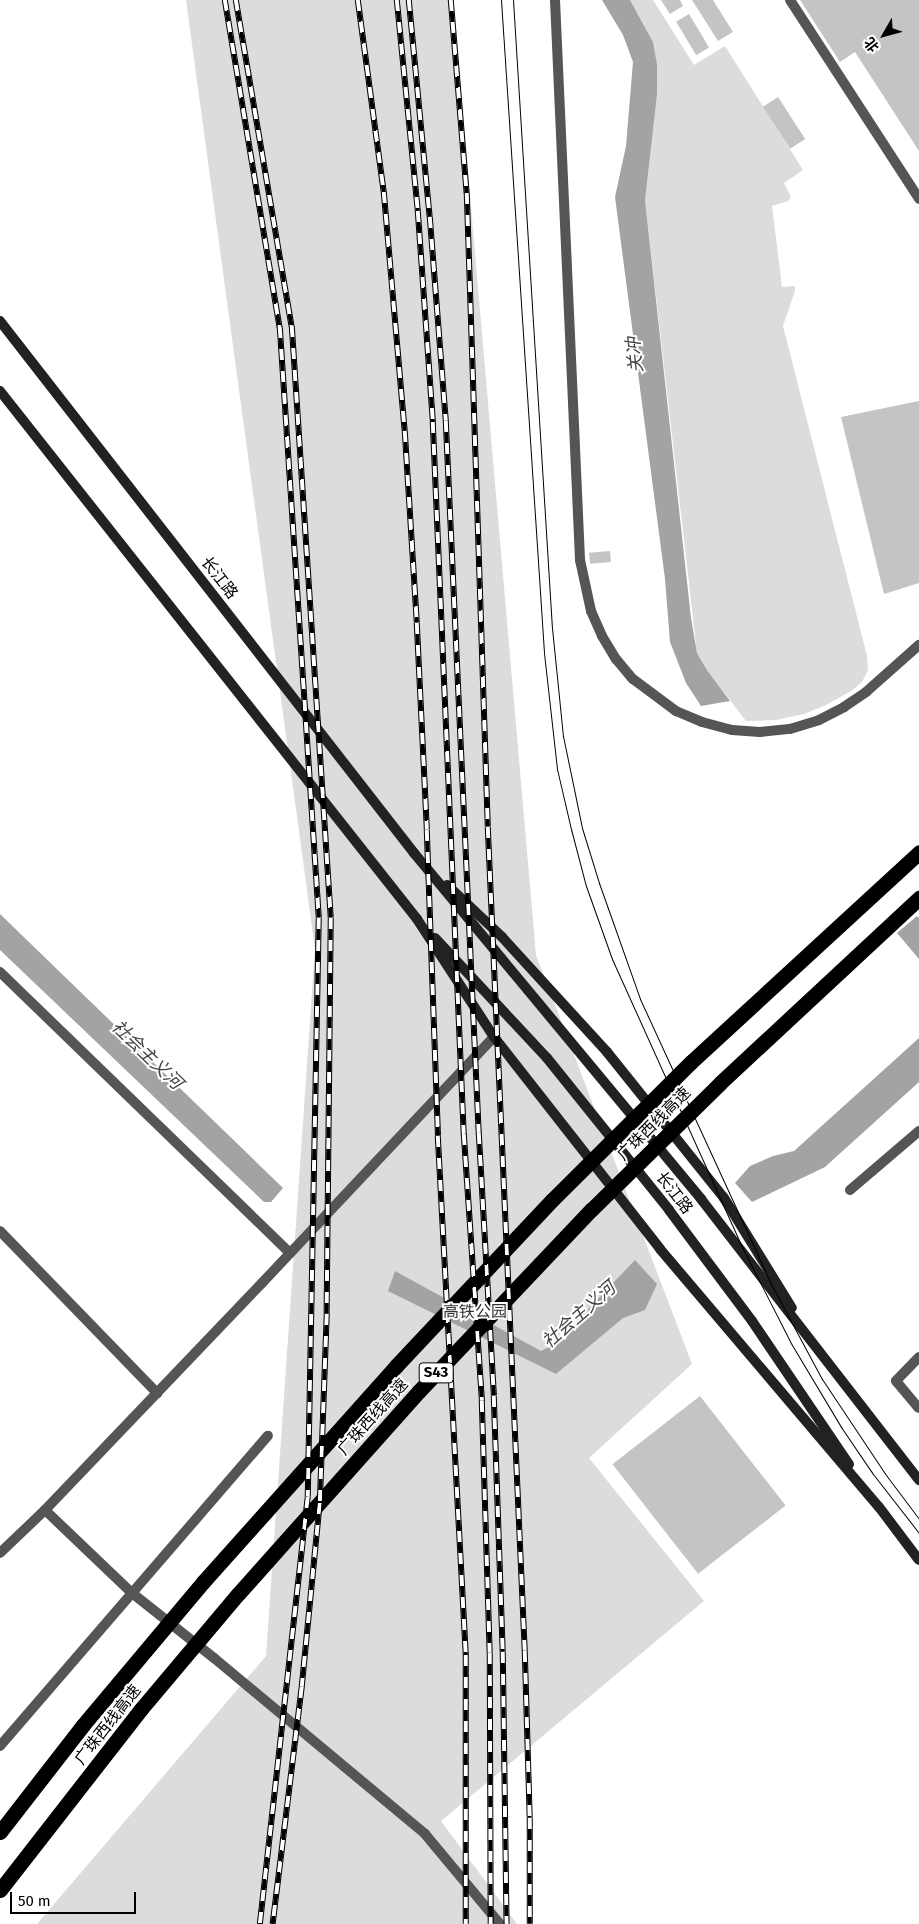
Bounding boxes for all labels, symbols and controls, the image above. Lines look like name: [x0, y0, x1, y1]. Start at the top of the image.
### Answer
north arrow: [859, 10, 909, 60]
text: 北: [861, 34, 883, 55]
water label: 关冲: [622, 336, 648, 374]
street label: 长江路: [197, 553, 241, 603]
water label: 社会主义河: [107, 1016, 187, 1094]
street label: 广珠西线高速: [613, 1083, 695, 1165]
street label: 长江路: [652, 1168, 696, 1218]
water label: 社会主义河: [538, 1277, 620, 1353]
park label: 高铁公园: [443, 1302, 507, 1322]
road number: S43: [418, 1360, 454, 1386]
street label: 广珠西线高速: [334, 1375, 412, 1459]
street label: 广珠西线高速: [71, 1681, 145, 1769]
scale bar: [12, 1882, 139, 1914]
text: 50 m: [18, 1892, 51, 1910]

